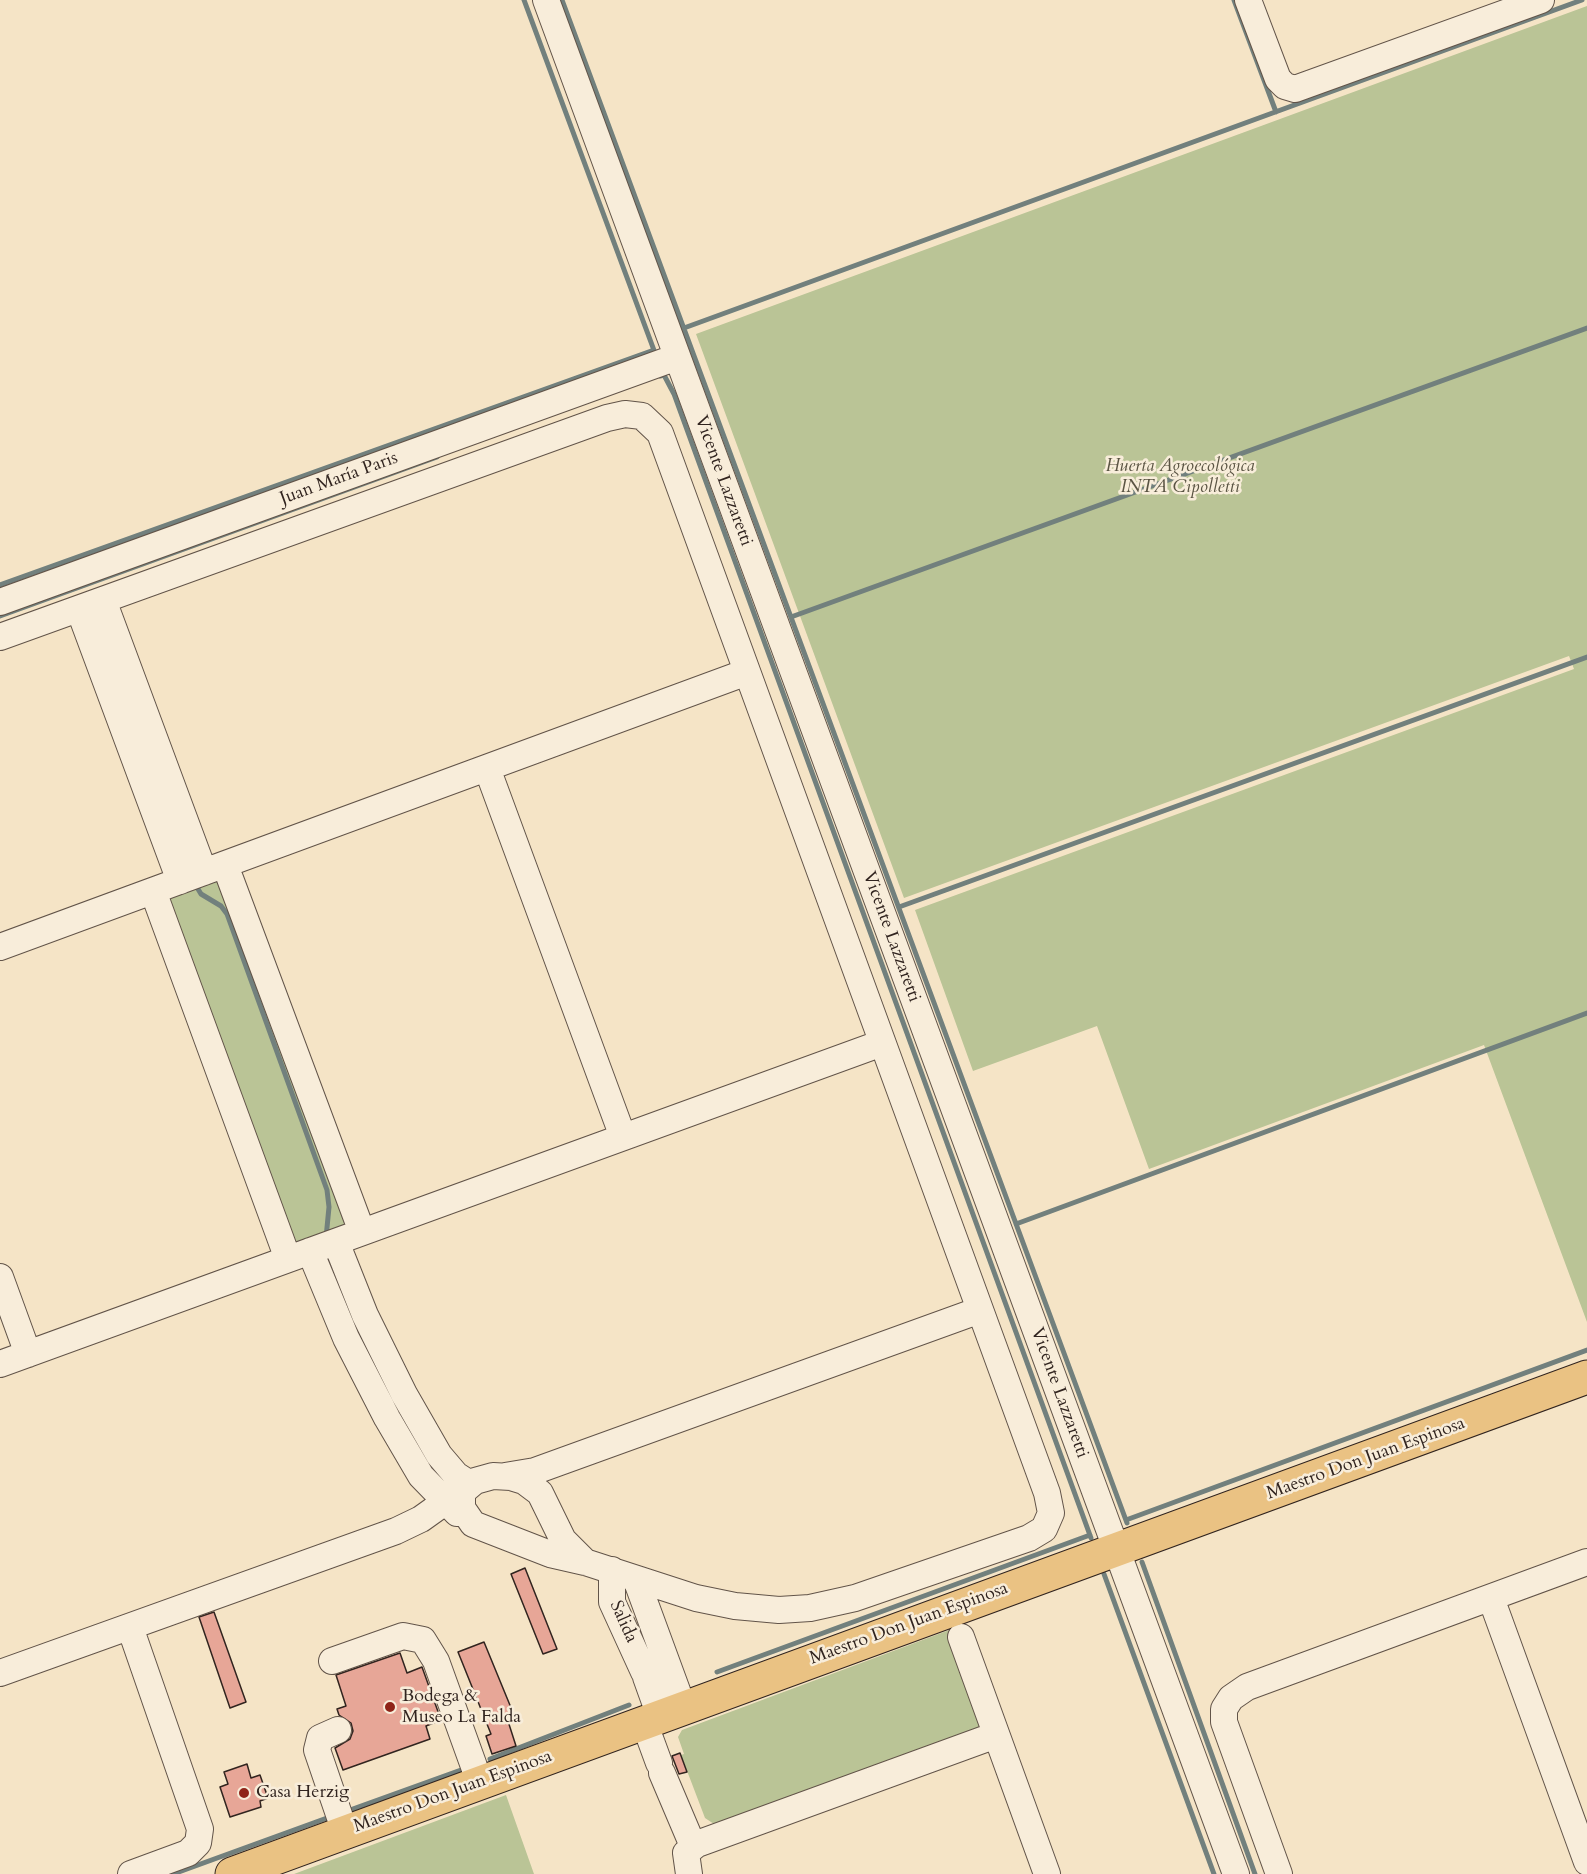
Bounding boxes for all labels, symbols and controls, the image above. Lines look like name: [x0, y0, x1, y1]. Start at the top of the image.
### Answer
street label: Vicente Lazzaretti: [689, 413, 757, 549]
street label: Juan María Paris: [277, 448, 401, 510]
park label: Huerta Agroecológica INTA Cipolletti: [1105, 456, 1255, 498]
street label: Vicente Lazzaretti: [857, 869, 925, 1005]
street label: Vicente Lazzaretti: [1025, 1325, 1093, 1461]
street label: Maestro Don Juan Espinosa: [1264, 1413, 1468, 1505]
street label: Maestro Don Juan Espinosa: [807, 1578, 1011, 1670]
street label: Salida: [604, 1598, 642, 1646]
place label: Bodega & Museo La Falda: [402, 1686, 521, 1728]
marker: Bodega & Museo La Falda: [383, 1700, 397, 1714]
street label: Maestro Don Juan Espinosa: [351, 1746, 555, 1838]
place label: Casa Herzig: [256, 1782, 349, 1804]
marker: Casa Herzig: [237, 1786, 251, 1800]

